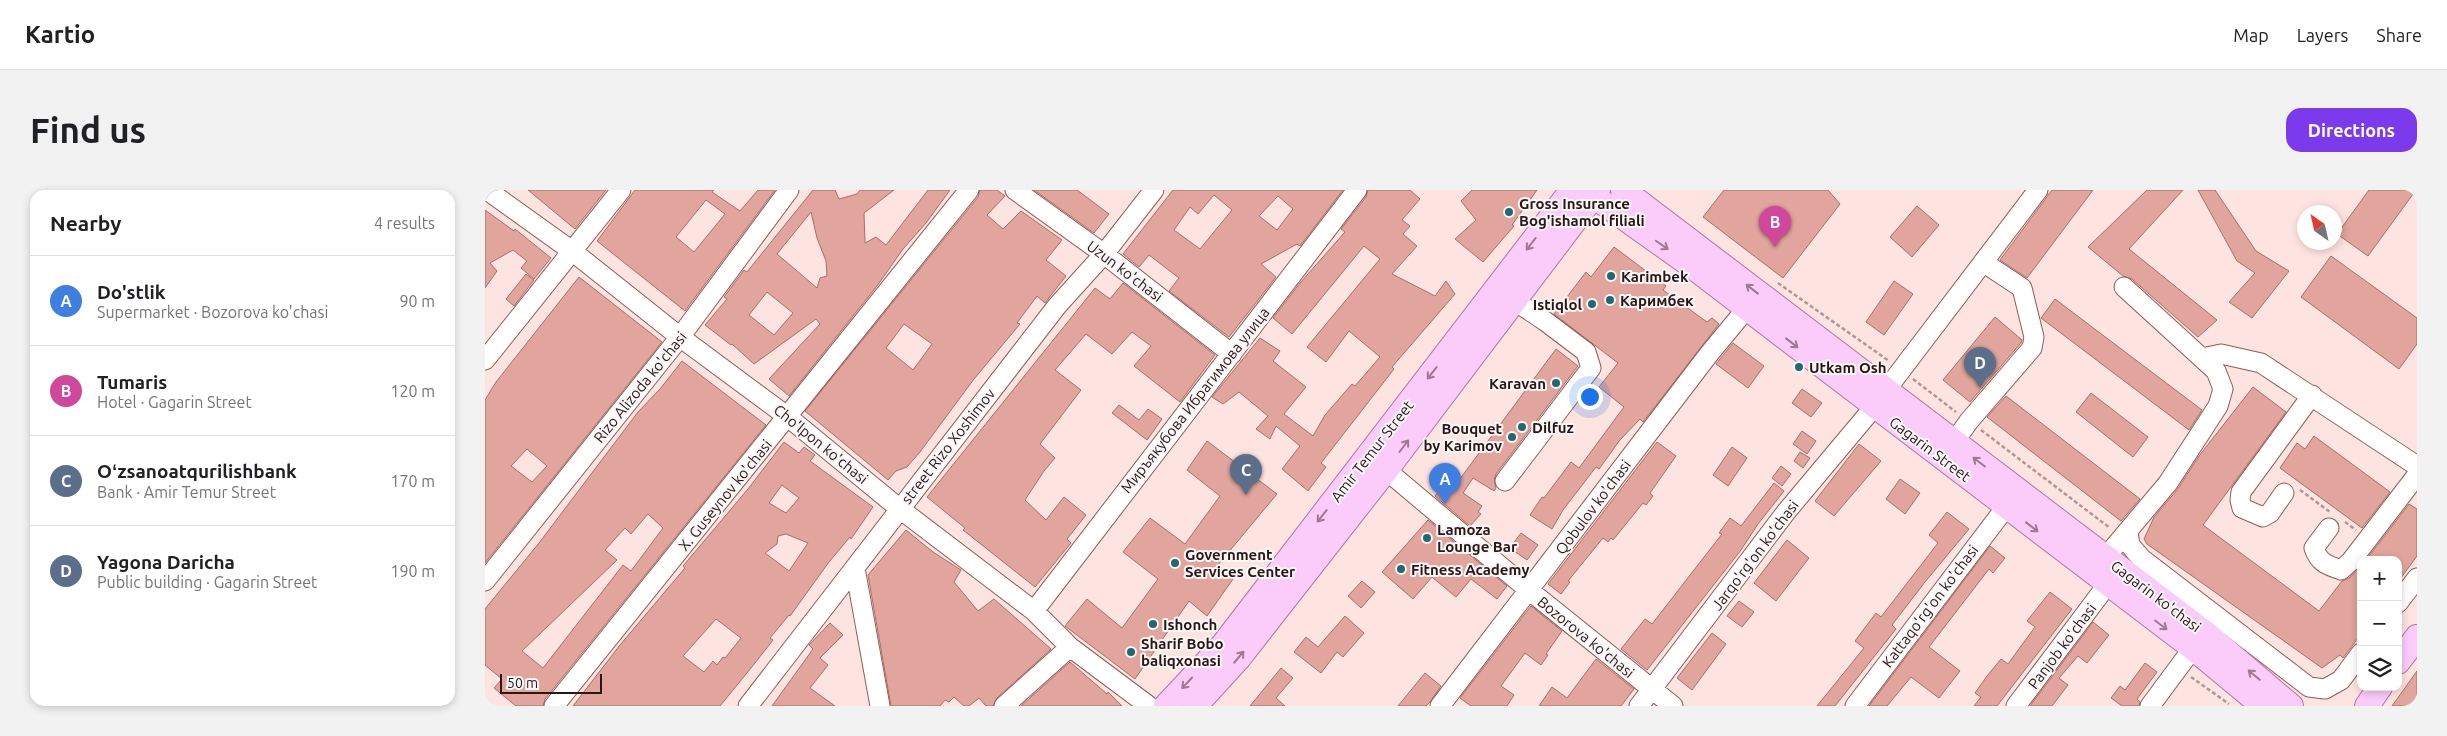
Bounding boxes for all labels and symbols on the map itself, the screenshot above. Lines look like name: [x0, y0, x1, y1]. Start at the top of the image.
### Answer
place label: Gross Insurance Bog'ishamol filiali: [1519, 195, 1645, 229]
north arrow: [2297, 205, 2342, 250]
marker: Gross Insurance Bog'ishamol filiali: [1503, 206, 1515, 218]
pin: B: [1759, 206, 1791, 247]
street label: Uzun ko'chasi: [1084, 237, 1166, 305]
one-way arrow: [1526, 238, 1537, 251]
one-way arrow: [1655, 240, 1669, 250]
place label: Karimbek: [1621, 268, 1689, 285]
marker: Karimbek: [1605, 270, 1617, 282]
one-way arrow: [1746, 283, 1759, 294]
place label: Каримбек: [1620, 292, 1694, 309]
marker: Каримбек: [1604, 294, 1616, 306]
place label: Istiqlol: [1533, 296, 1582, 313]
marker: Istiqlol: [1586, 298, 1598, 310]
street label: Миръякубова Ибрагимова улица: [1117, 304, 1273, 496]
street label: Rizo Alizoda ko'chasi: [590, 328, 690, 446]
one-way arrow: [1785, 338, 1799, 348]
pin: D: [1964, 347, 1996, 388]
place label: Utkam Osh: [1809, 359, 1887, 376]
marker: Utkam Osh: [1793, 361, 1805, 373]
one-way arrow: [1427, 366, 1437, 380]
place label: Karavan: [1489, 375, 1546, 392]
marker: Karavan: [1550, 377, 1562, 389]
street label: street Rizo Xoshimov: [898, 384, 999, 507]
your location: [1577, 384, 1603, 410]
street label: Amir Temur Street: [1327, 397, 1417, 505]
street label: Cho'lpon ko'chasi: [771, 401, 871, 487]
street label: Gagarin Street: [1886, 413, 1974, 485]
place label: Dilfuz: [1532, 419, 1574, 436]
place label: Bouquet by Karimov: [1424, 420, 1503, 454]
marker: Dilfuz: [1516, 421, 1528, 433]
marker: Bouquet by Karimov: [1506, 431, 1518, 443]
street label: X. Guseynov ko'chasi: [675, 436, 775, 554]
one-way arrow: [1399, 439, 1409, 453]
pin: C: [1230, 454, 1262, 495]
street label: Qobulov ko'chasi: [1552, 456, 1634, 558]
one-way arrow: [1973, 456, 1986, 467]
pin: A: [1429, 463, 1461, 504]
street label: Jarqo'rg'on ko'chasi: [1708, 497, 1802, 613]
one-way arrow: [1317, 509, 1327, 523]
place label: Lamoza Lounge Bar: [1437, 521, 1518, 555]
one-way arrow: [2025, 522, 2039, 532]
marker: Lamoza Lounge Bar: [1421, 532, 1433, 544]
street label: Kattaqo'rg'on ko'chasi: [1878, 542, 1982, 670]
place label: Government Services Center: [1185, 546, 1296, 580]
marker: Government Services Center: [1169, 557, 1181, 569]
street label: Gagarin ko'chasi: [2108, 557, 2204, 635]
place label: Fitness Academy: [1411, 561, 1529, 578]
marker: Fitness Academy: [1395, 563, 1407, 575]
street label: Bozorova ko'chasi: [1534, 593, 1638, 681]
street label: Panjob ko'chasi: [2024, 600, 2100, 692]
place label: Ishonch: [1163, 616, 1217, 633]
marker: Ishonch: [1147, 618, 1159, 630]
one-way arrow: [2154, 620, 2168, 630]
place label: Sharif Bobo baliqxonasi: [1141, 635, 1224, 669]
marker: Sharif Bobo baliqxonasi: [1125, 646, 1137, 658]
one-way arrow: [1234, 651, 1245, 664]
one-way arrow: [2247, 669, 2260, 680]
scale bar: [500, 671, 603, 694]
one-way arrow: [1182, 677, 1193, 690]

